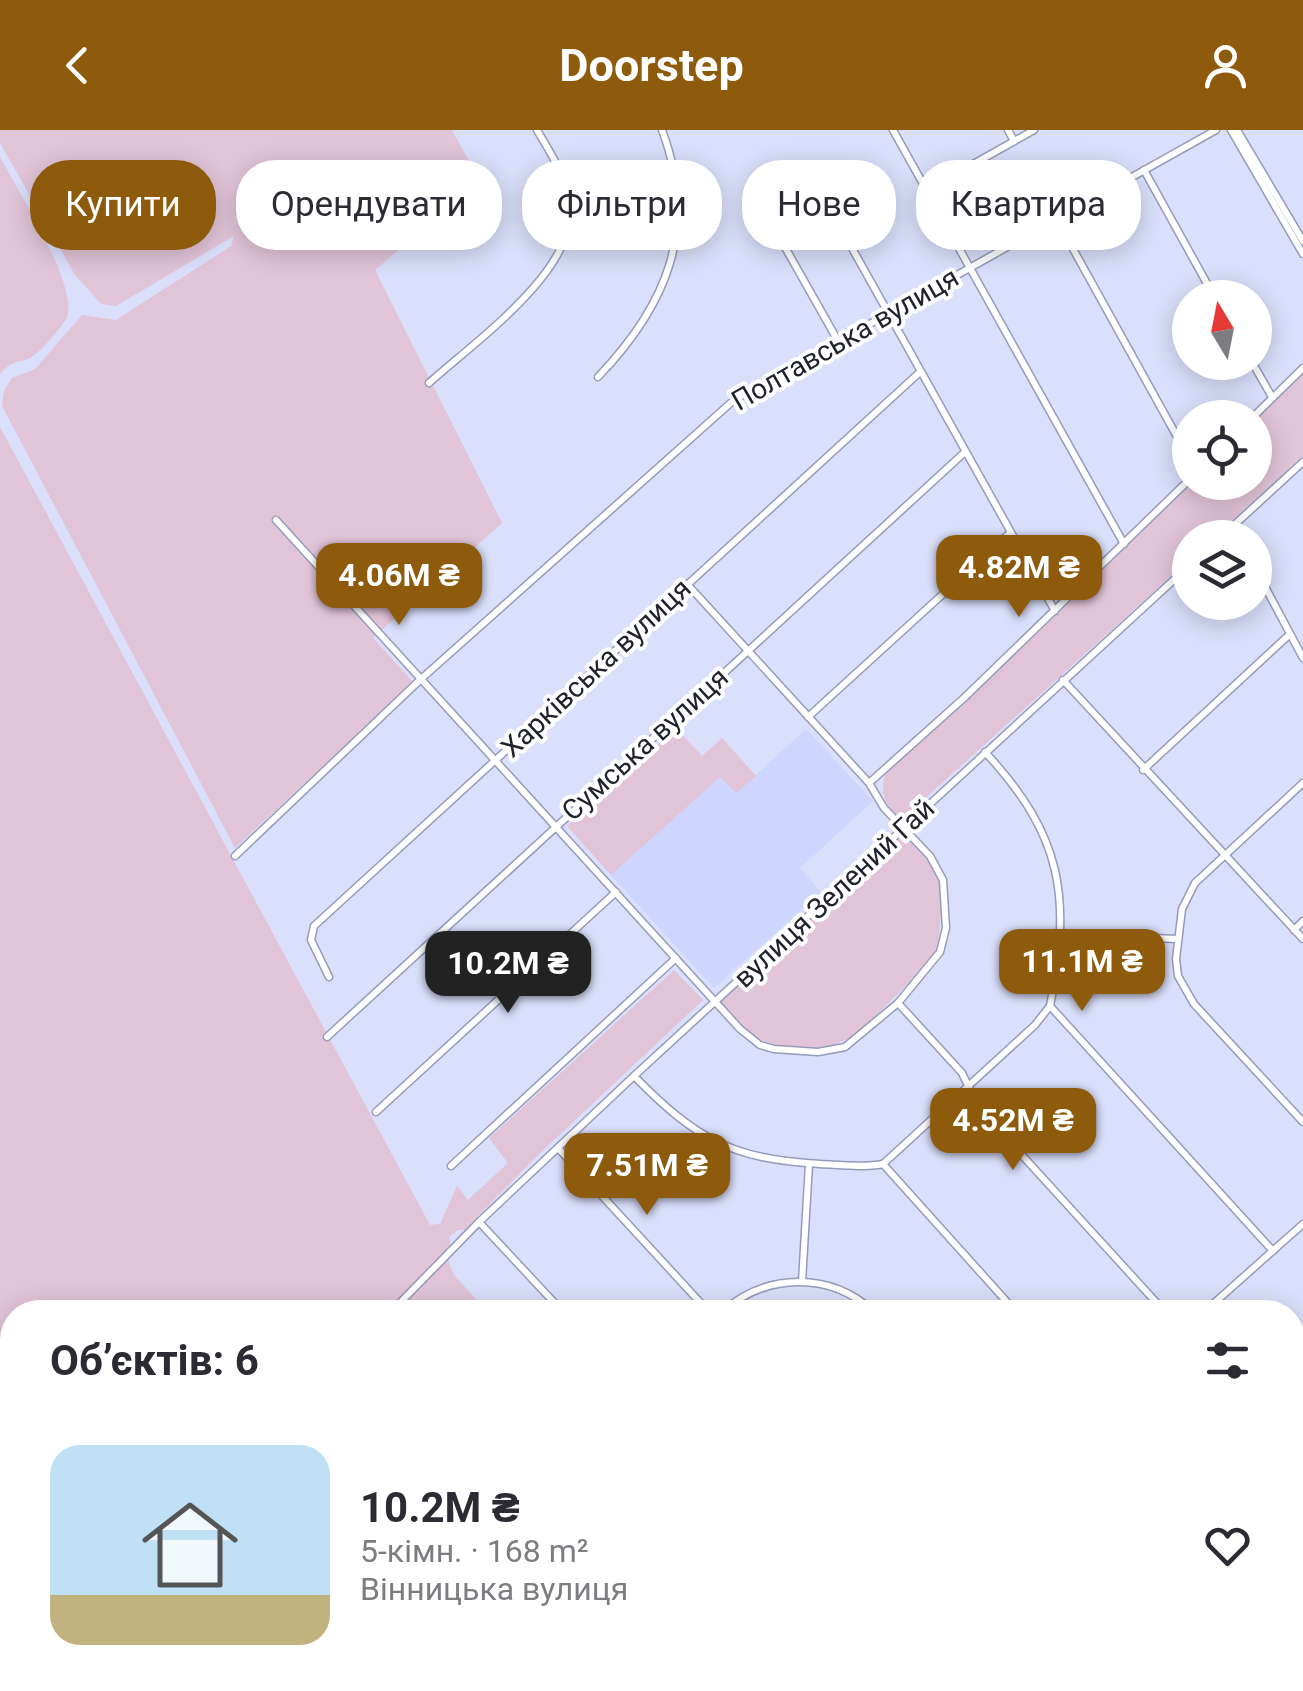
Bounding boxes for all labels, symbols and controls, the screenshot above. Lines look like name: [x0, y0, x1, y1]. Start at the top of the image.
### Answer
icon: back: [50, 38, 105, 93]
icon: person: [1198, 38, 1253, 93]
text: Doorstep: [559, 39, 744, 92]
chip: Купити: [30, 160, 216, 250]
chip: Орендувати: [236, 160, 502, 250]
chip: Фільтри: [522, 160, 722, 250]
chip: Нове: [742, 160, 896, 250]
chip: Квартира: [916, 160, 1141, 250]
street label: Полтавська вулиця: [726, 261, 964, 417]
north arrow: [1172, 280, 1272, 380]
map controls: [1172, 280, 1272, 620]
button: locate: [1172, 400, 1272, 500]
button: layers: [1172, 520, 1272, 620]
pin: 4.82M ₴: [927, 535, 1111, 620]
pin: 4.06M ₴: [307, 543, 491, 628]
text: 4.82M ₴: [958, 548, 1080, 586]
text: 4.06M ₴: [338, 556, 460, 594]
street label: Харківська вулиця: [495, 572, 697, 764]
street label: Сумська вулиця: [555, 661, 735, 827]
street label: вулиця Зелений Гай: [727, 792, 941, 994]
pin: 11.1M ₴: [990, 929, 1174, 1014]
pin: 10.2M ₴: [416, 931, 600, 1016]
text: 11.1M ₴: [1021, 942, 1143, 980]
text: 10.2M ₴: [447, 944, 569, 982]
pin: 4.52M ₴: [921, 1088, 1105, 1173]
text: 4.52M ₴: [952, 1101, 1074, 1139]
pin: 7.51M ₴: [555, 1133, 739, 1218]
text: 7.51M ₴: [586, 1146, 708, 1184]
icon: filters: [1200, 1333, 1255, 1388]
text: Об’єктів: 6: [50, 1336, 259, 1385]
text: 10.2M ₴: [360, 1483, 520, 1532]
icon: home: [130, 1485, 250, 1605]
icon: heart: [1200, 1518, 1255, 1573]
text: 5-кімн. · 168 m²: [360, 1532, 588, 1570]
text: Вінницька вулиця: [360, 1570, 628, 1608]

